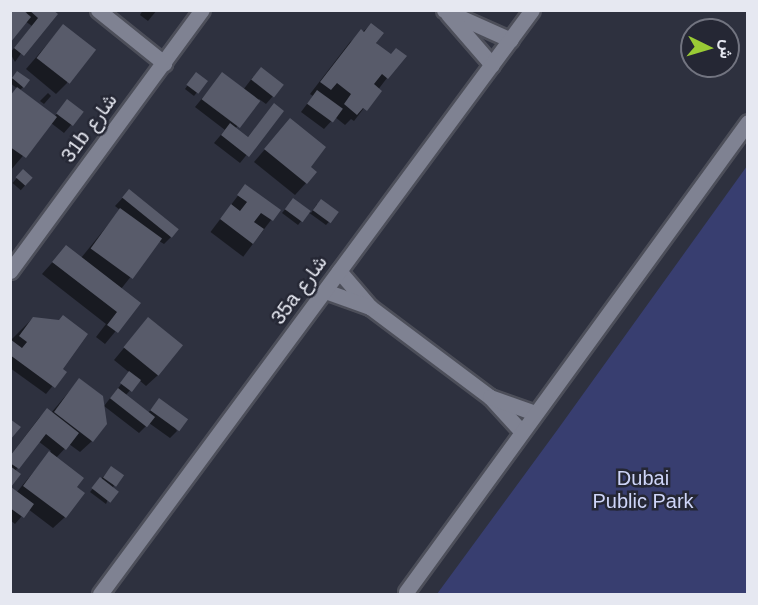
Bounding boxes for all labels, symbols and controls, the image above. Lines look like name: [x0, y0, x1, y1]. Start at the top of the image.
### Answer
north arrow: [680, 18, 740, 78]
text: ش: [717, 39, 736, 60]
street label: 31b شارع: [56, 89, 122, 167]
street label: 35a شارع: [266, 251, 332, 329]
park label: Dubai Public Park: [592, 466, 694, 513]

